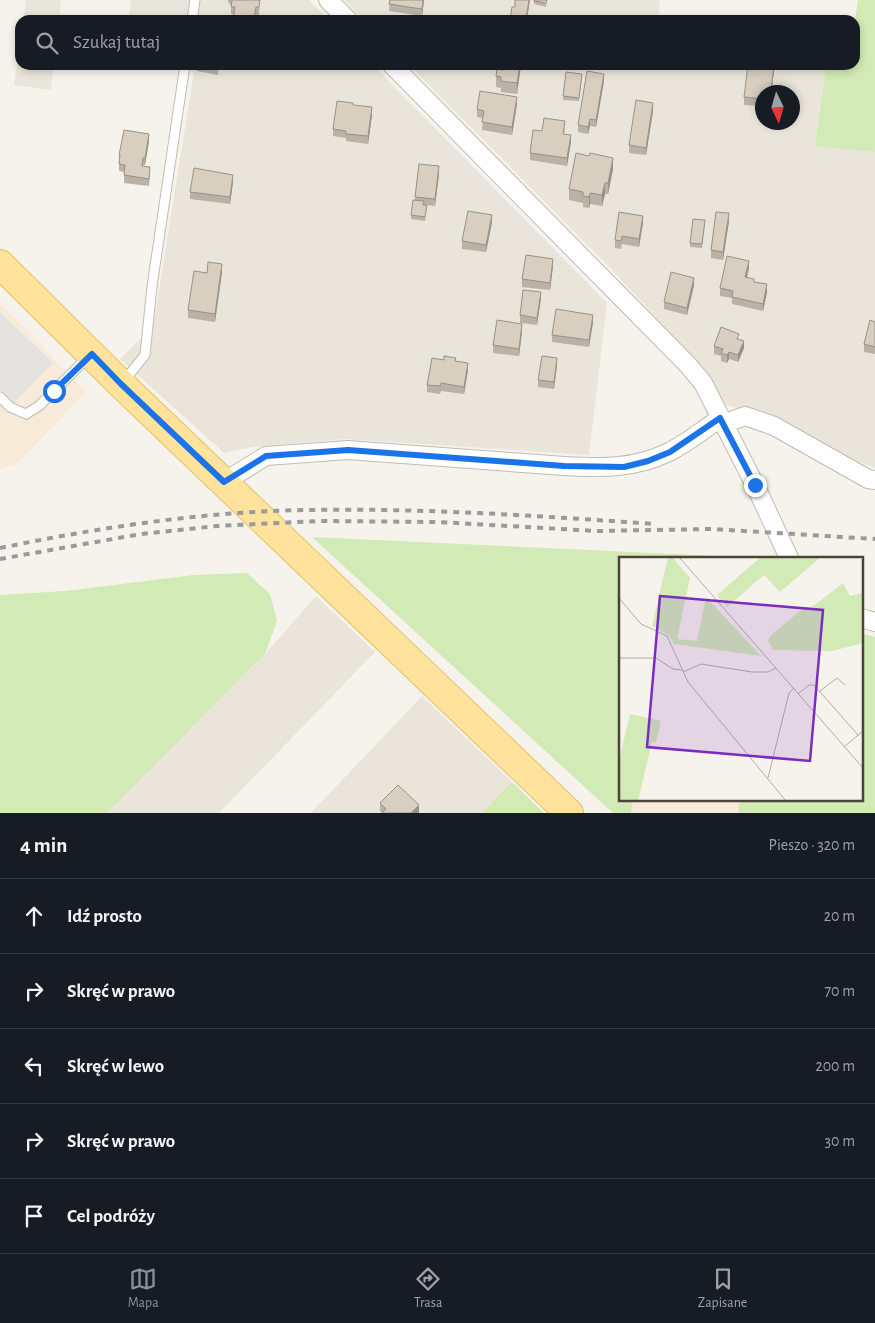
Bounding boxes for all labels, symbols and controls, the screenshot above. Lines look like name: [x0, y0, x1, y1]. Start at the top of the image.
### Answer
search box: [15, 15, 860, 70]
icon: search: [33, 29, 61, 57]
text: Szukaj tutaj: [73, 33, 160, 52]
north arrow: [755, 85, 800, 130]
route start: [43, 380, 66, 403]
route end: [744, 474, 767, 497]
inset map: [619, 557, 862, 801]
text: 4 min: [20, 835, 67, 856]
text: Pieszo · 320 m: [769, 837, 855, 853]
icon: ahead: [20, 902, 48, 930]
text: Idź prosto: [67, 907, 142, 926]
text: 20 m: [824, 908, 855, 924]
icon: right: [20, 977, 48, 1005]
text: Skręć w prawo: [67, 982, 175, 1001]
text: 70 m: [824, 983, 855, 999]
icon: left: [20, 1052, 48, 1080]
text: Skręć w lewo: [67, 1057, 164, 1076]
text: 200 m: [815, 1058, 855, 1074]
icon: right: [20, 1127, 48, 1155]
text: Skręć w prawo: [67, 1132, 175, 1151]
text: 30 m: [825, 1133, 855, 1149]
icon: arrive: [20, 1202, 48, 1230]
text: Cel podróży: [67, 1207, 155, 1226]
tab: Mapa: [128, 1265, 159, 1312]
tab: Trasa: [414, 1265, 442, 1312]
tab: Zapisane: [698, 1265, 747, 1312]

